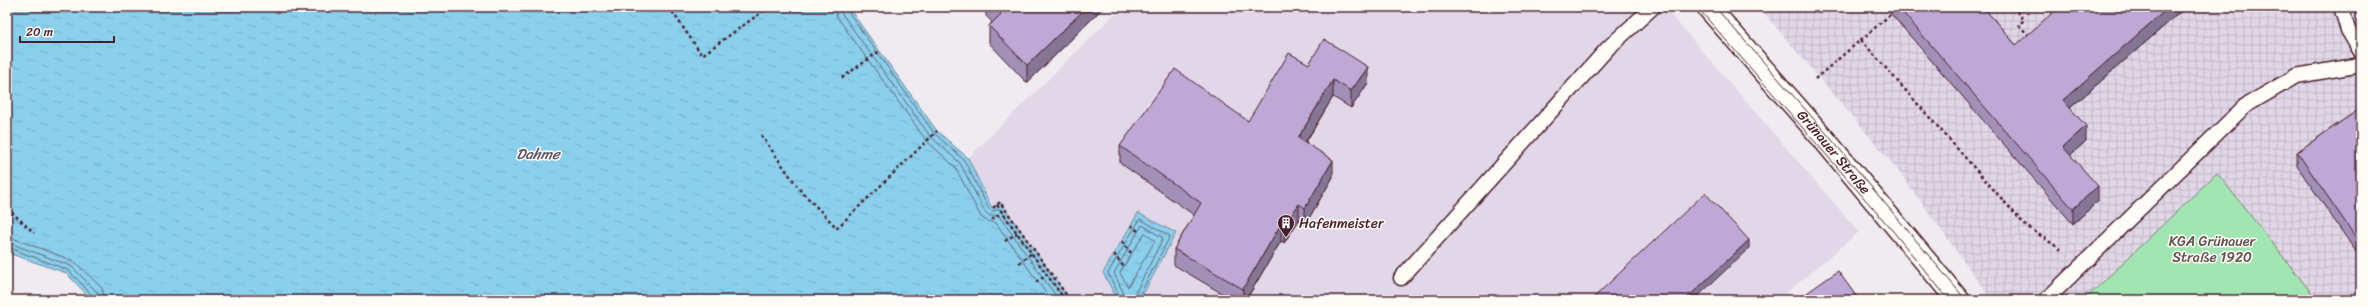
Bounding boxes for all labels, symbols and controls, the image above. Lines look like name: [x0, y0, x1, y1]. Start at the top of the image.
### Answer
scale bar: [20, 18, 114, 44]
text: 20 m: [26, 21, 53, 43]
street label: Grünauer Straße: [1790, 104, 1877, 200]
water label: Dahme: [516, 141, 561, 167]
place label: Hafenmeister: [1299, 211, 1385, 236]
building icon: Hafenmeister: [1276, 213, 1296, 238]
park label: KGA Grünauer Straße 1920: [2169, 229, 2257, 270]

